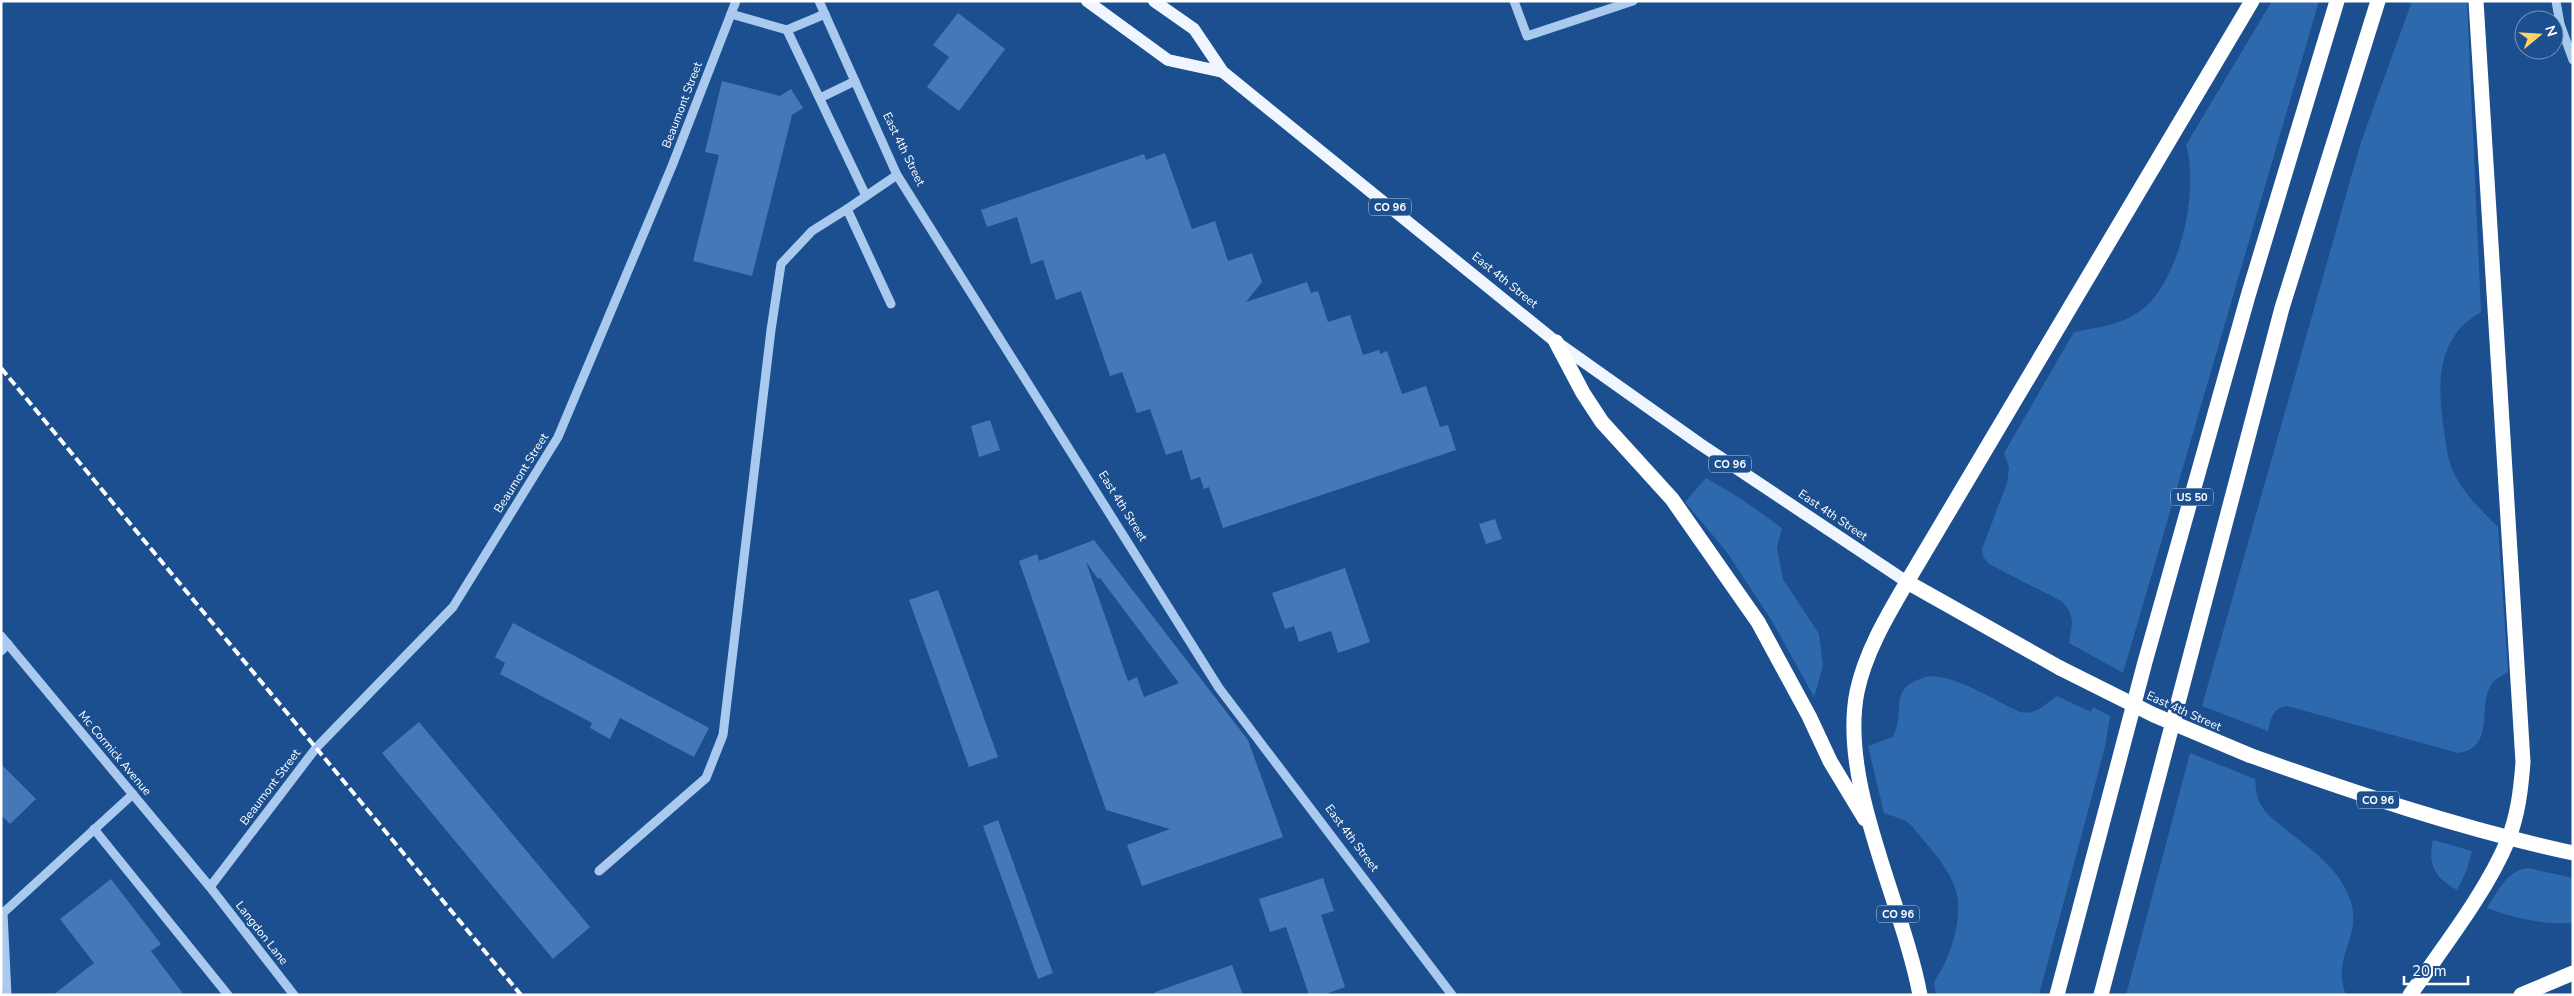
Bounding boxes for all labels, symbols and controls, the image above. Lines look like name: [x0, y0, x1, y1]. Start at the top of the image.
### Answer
north arrow: [2514, 10, 2564, 60]
text: N: [2540, 23, 2562, 39]
street label: Beaumont Street: [658, 59, 706, 151]
street label: East 4th Street: [879, 109, 929, 189]
road number: CO 96: [1369, 198, 1411, 216]
street label: East 4th Street: [1469, 249, 1542, 312]
street label: Beaumont Street: [490, 429, 552, 516]
road number: CO 96: [1709, 456, 1751, 472]
street label: East 4th Street: [1095, 468, 1151, 545]
street label: East 4th Street: [1795, 486, 1871, 545]
road number: US 50: [2171, 488, 2213, 506]
street label: East 4th Street: [2144, 687, 2225, 735]
street label: Mc Cormick Avenue: [75, 707, 155, 799]
street label: Beaumont Street: [236, 745, 304, 828]
road number: CO 96: [2357, 792, 2399, 808]
street label: East 4th Street: [1321, 801, 1383, 876]
street label: Langdon Lane: [232, 898, 292, 968]
road number: CO 96: [1877, 906, 1919, 922]
scale bar: [2404, 954, 2468, 986]
text: 20 m: [2412, 961, 2447, 981]

